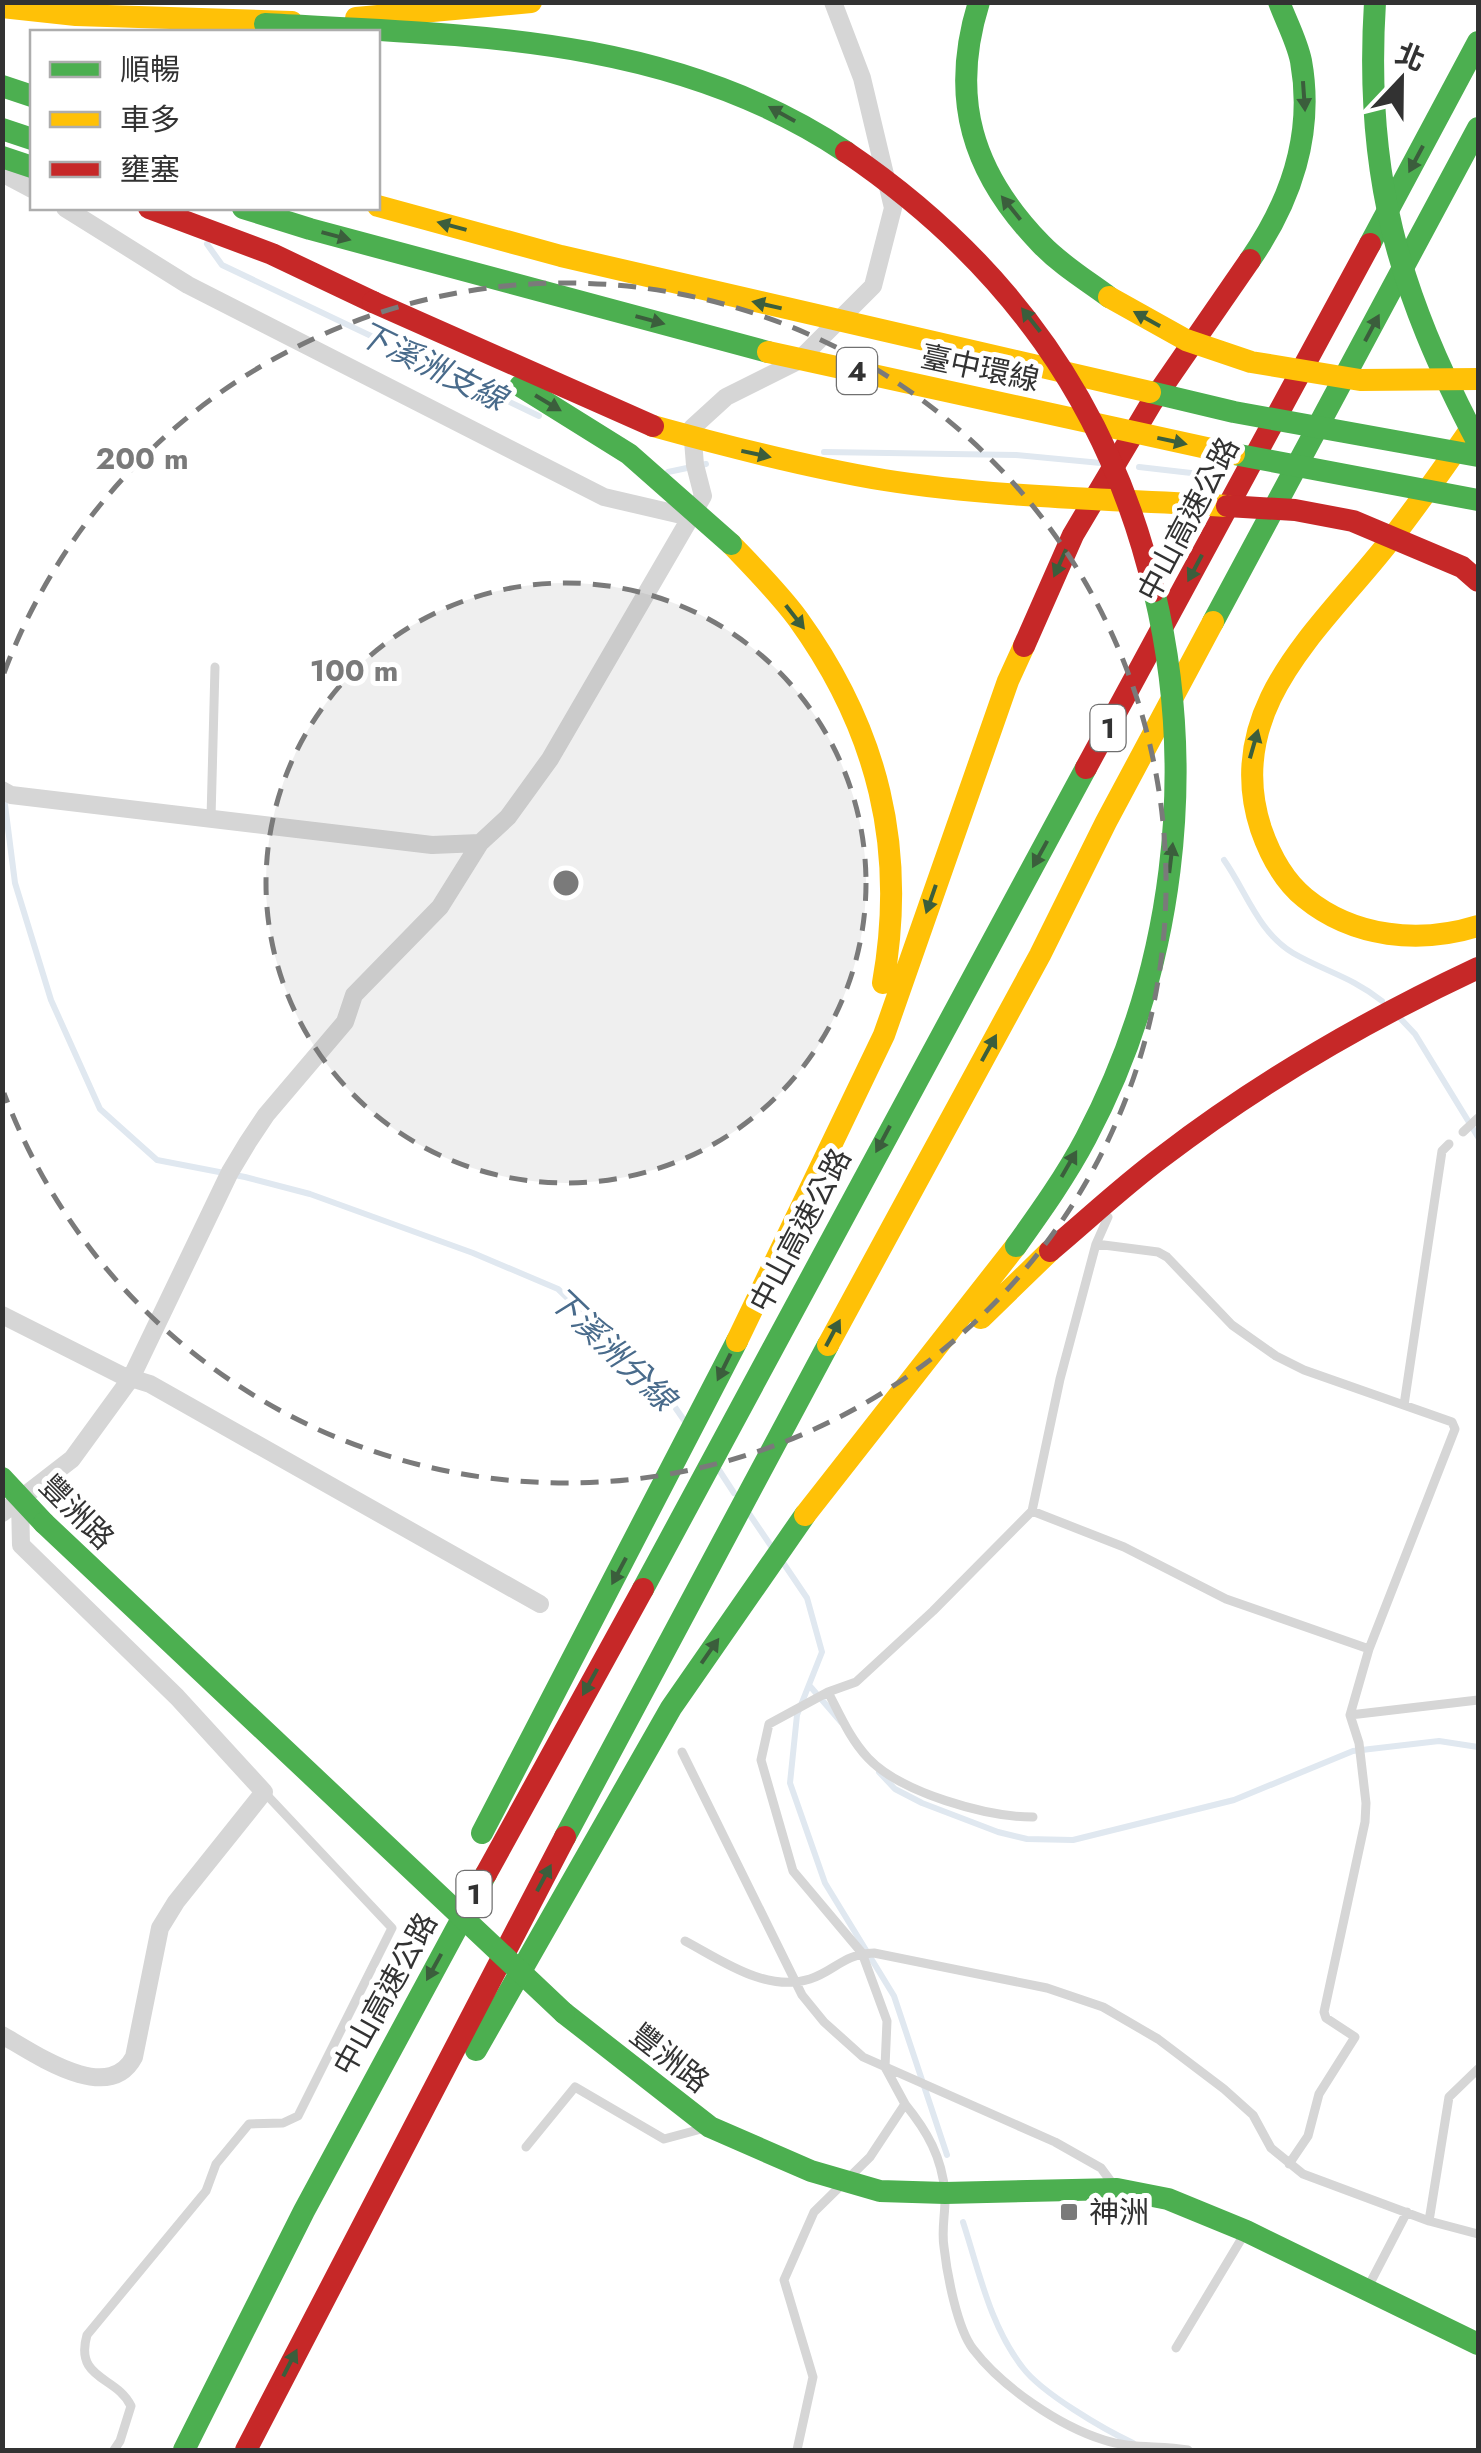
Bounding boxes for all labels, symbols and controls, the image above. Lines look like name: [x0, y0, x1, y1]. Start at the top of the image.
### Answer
legend: [30, 30, 380, 210]
north arrow: [1351, 30, 1451, 130]
text: 北: [1390, 33, 1431, 82]
text: 順暢: [120, 48, 180, 91]
one-way arrow: [1296, 80, 1312, 112]
text: 車多: [120, 98, 180, 141]
one-way arrow: [768, 106, 796, 124]
one-way arrow: [1408, 145, 1425, 174]
text: 壅塞: [120, 148, 180, 191]
one-way arrow: [1001, 196, 1022, 221]
one-way arrow: [436, 218, 467, 234]
one-way arrow: [321, 229, 352, 245]
one-way arrow: [751, 297, 782, 312]
one-way arrow: [1020, 307, 1041, 333]
water label: 下溪洲支線: [350, 310, 517, 423]
one-way arrow: [1133, 310, 1161, 328]
one-way arrow: [635, 313, 666, 329]
one-way arrow: [1363, 314, 1380, 343]
street label: 臺中環線: [917, 334, 1043, 402]
road number: 4: [837, 348, 877, 394]
one-way arrow: [534, 394, 562, 411]
street label: 中山高速公路: [1127, 429, 1249, 609]
one-way arrow: [1156, 433, 1187, 449]
text: 200 m: [96, 437, 189, 480]
one-way arrow: [740, 446, 771, 462]
one-way arrow: [1052, 548, 1068, 578]
one-way arrow: [1187, 554, 1204, 583]
one-way arrow: [784, 604, 805, 630]
text: 100 m: [310, 649, 398, 692]
road number: 1: [1090, 705, 1126, 751]
one-way arrow: [1246, 728, 1262, 759]
one-way arrow: [1031, 839, 1048, 868]
one-way arrow: [1163, 842, 1179, 873]
centre of rings: [548, 865, 584, 901]
one-way arrow: [923, 884, 938, 914]
one-way arrow: [980, 1033, 997, 1062]
one-way arrow: [875, 1124, 892, 1153]
street label: 中山高速公路: [739, 1140, 861, 1320]
one-way arrow: [1061, 1150, 1078, 1179]
water label: 下溪洲分線: [538, 1277, 688, 1423]
one-way arrow: [824, 1319, 841, 1347]
one-way arrow: [716, 1352, 733, 1381]
street label: 豐洲路: [30, 1465, 124, 1559]
one-way arrow: [611, 1557, 628, 1586]
one-way arrow: [700, 1638, 719, 1664]
one-way arrow: [582, 1668, 599, 1697]
one-way arrow: [535, 1863, 552, 1892]
road number: 1: [456, 1871, 492, 1917]
street label: 中山高速公路: [323, 1905, 447, 2083]
one-way arrow: [426, 1953, 443, 1982]
street label: 豐洲路: [621, 2013, 719, 2103]
place label: 神洲: [1089, 2191, 1149, 2234]
marker: 神洲: [1058, 2201, 1080, 2223]
one-way arrow: [281, 2349, 298, 2378]

